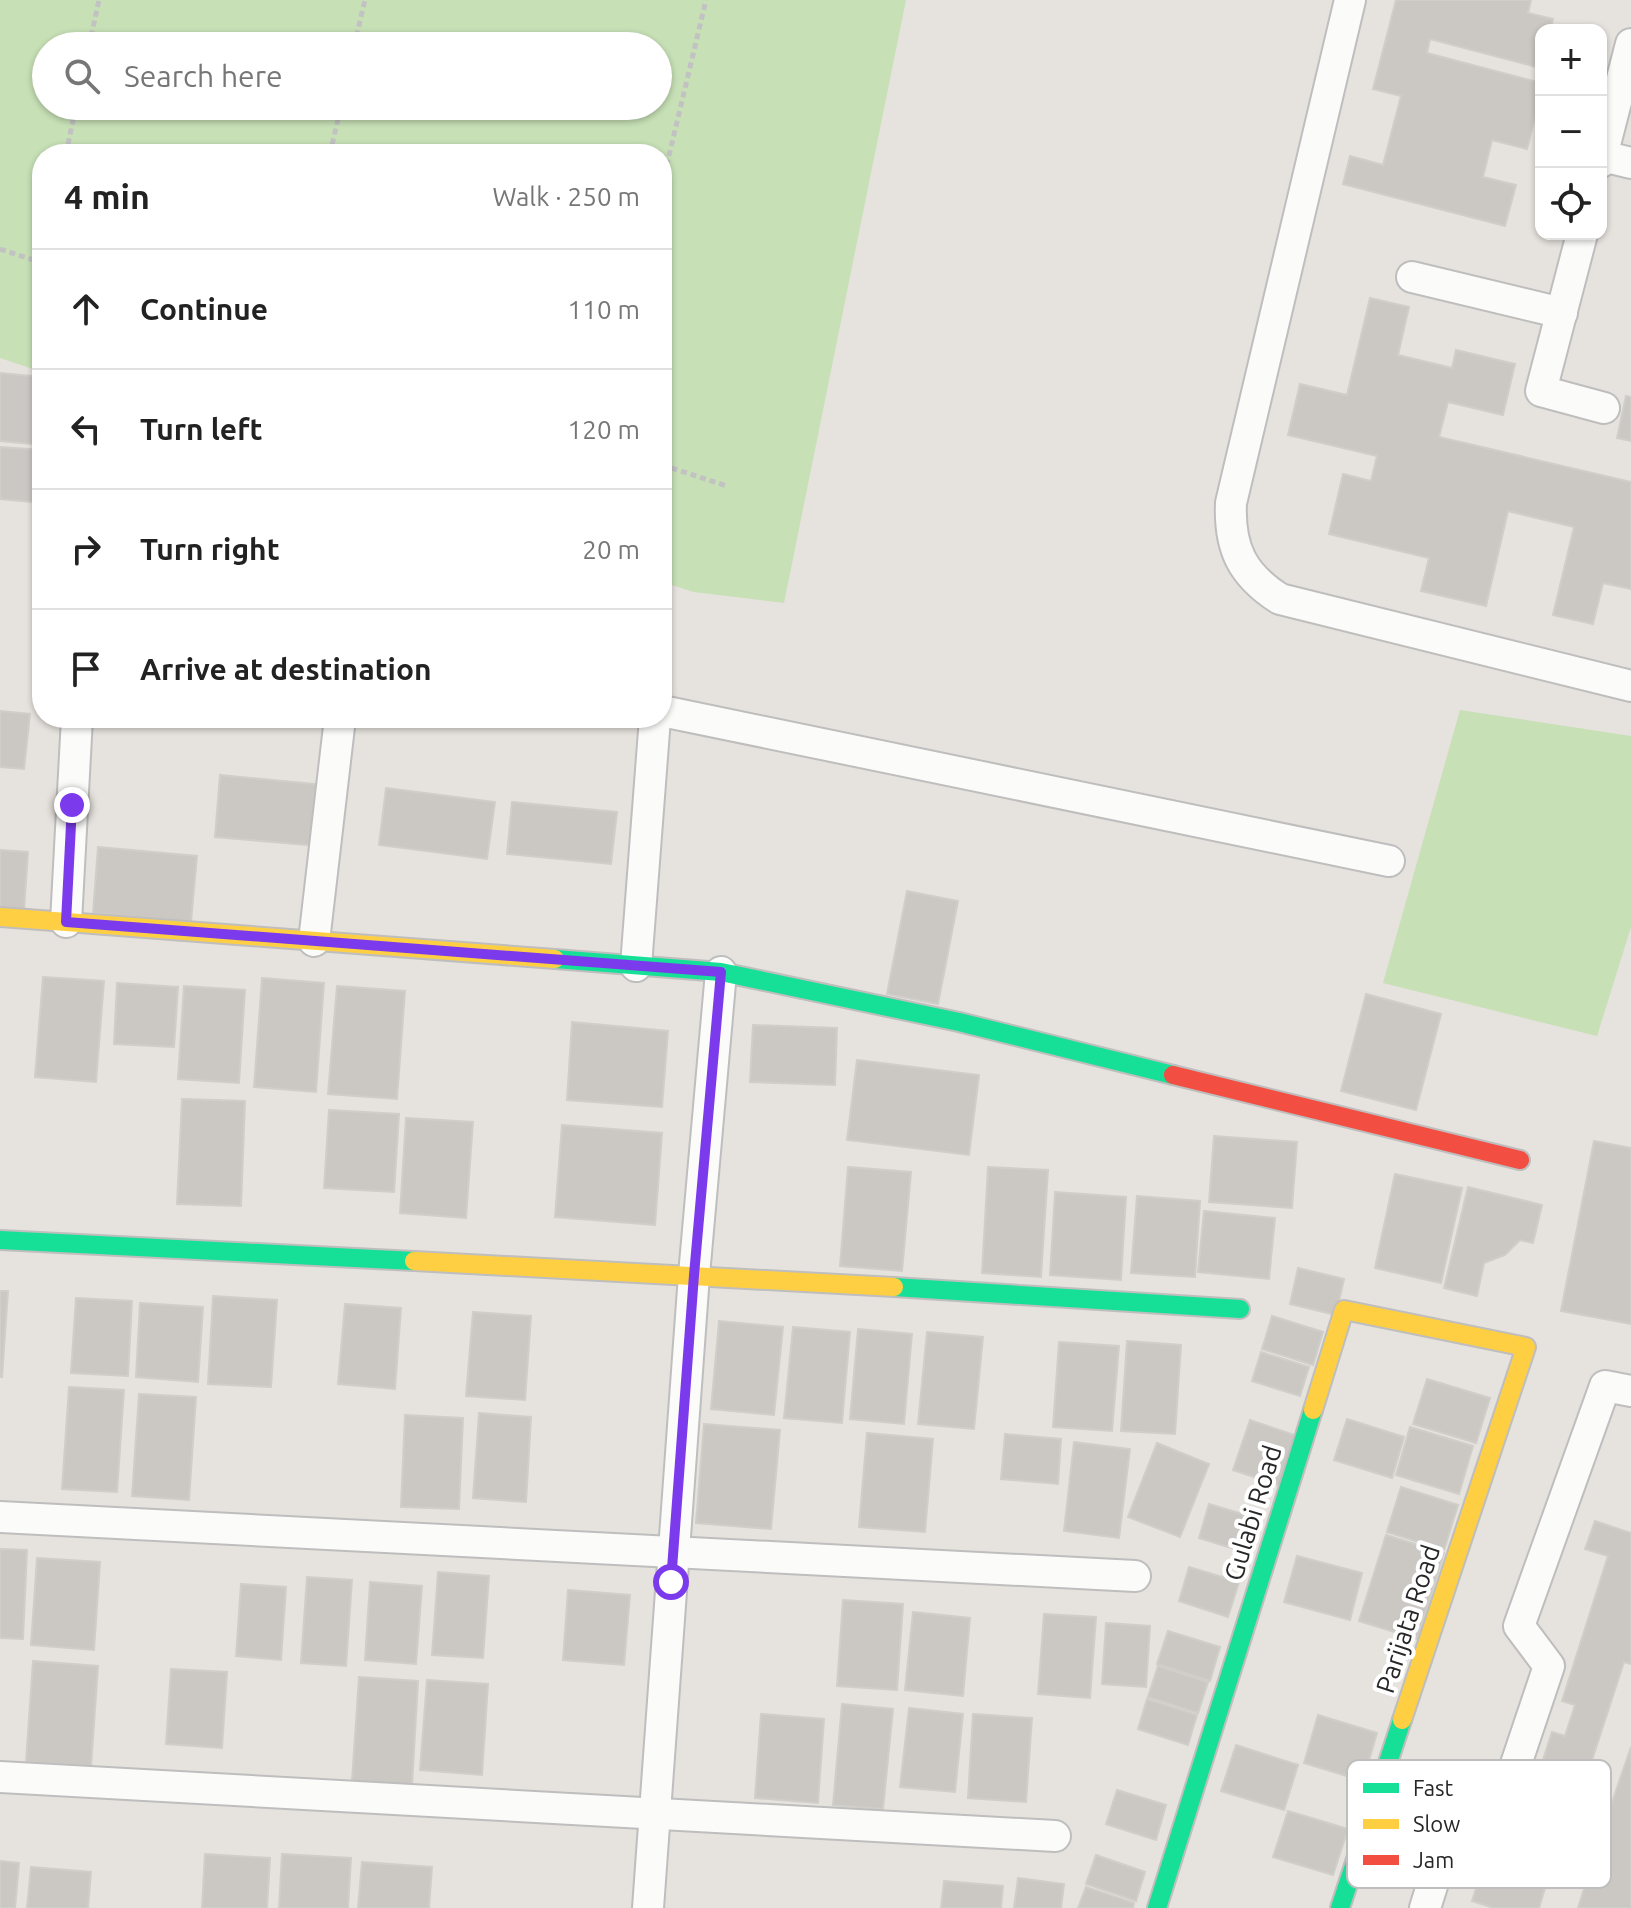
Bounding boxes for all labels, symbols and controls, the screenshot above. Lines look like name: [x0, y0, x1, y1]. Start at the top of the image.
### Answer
map controls: [1535, 24, 1607, 240]
button: +: [1535, 24, 1607, 96]
search box: [32, 32, 672, 120]
icon: search: [60, 54, 104, 98]
text: Search here: [124, 59, 283, 93]
button: −: [1535, 96, 1607, 168]
button: locate: [1535, 168, 1607, 240]
text: 4 min: [64, 177, 150, 215]
text: Walk · 250 m: [492, 182, 640, 211]
icon: ahead: [64, 287, 108, 331]
text: Continue: [140, 292, 268, 326]
text: 110 m: [568, 295, 640, 324]
icon: left: [64, 407, 108, 451]
text: Turn left: [140, 412, 262, 446]
text: 120 m: [568, 415, 640, 444]
icon: right: [64, 527, 108, 571]
text: Turn right: [140, 532, 280, 566]
text: 20 m: [582, 535, 640, 564]
icon: arrive: [64, 647, 108, 691]
text: Arrive at destination: [140, 652, 432, 686]
route end: [54, 787, 90, 823]
street label: Gulabi Road: [1218, 1442, 1287, 1584]
street label: Parijata Road: [1370, 1541, 1445, 1697]
route start: [653, 1564, 689, 1600]
legend: [1347, 1760, 1611, 1888]
text: Fast: [1413, 1775, 1454, 1800]
text: Slow: [1413, 1811, 1460, 1836]
text: Jam: [1413, 1847, 1454, 1872]

